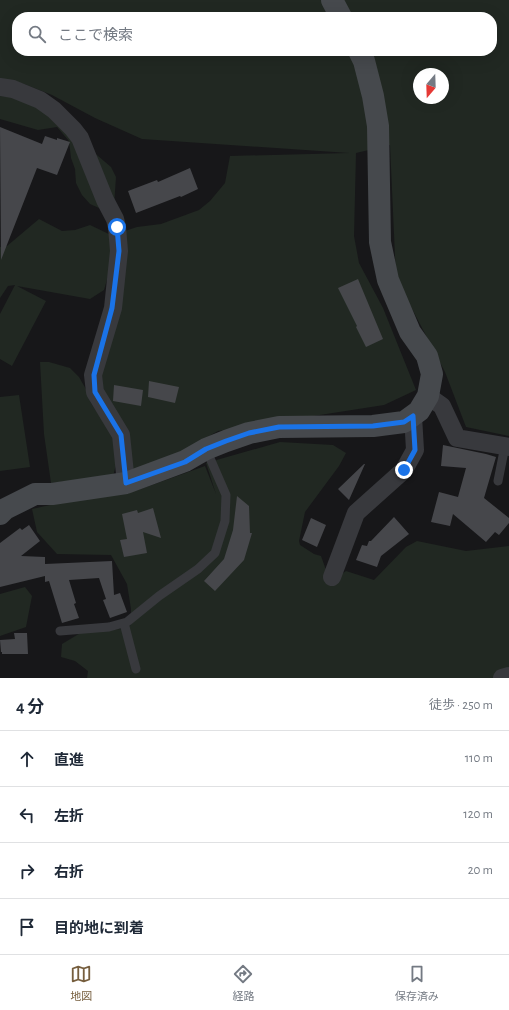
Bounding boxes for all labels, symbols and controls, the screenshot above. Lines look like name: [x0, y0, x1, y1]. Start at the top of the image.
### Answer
search box: [12, 12, 497, 56]
icon: search: [26, 23, 48, 45]
text: ここで検索: [58, 28, 133, 43]
north arrow: [413, 68, 449, 104]
route start: [108, 218, 126, 236]
route end: [395, 461, 413, 479]
text: 4 分: [16, 698, 44, 715]
text: 徒歩 · 250 m: [429, 699, 493, 712]
icon: ahead: [16, 748, 38, 770]
text: 110 m: [465, 752, 493, 765]
text: 直進: [54, 753, 84, 768]
icon: left: [16, 804, 38, 826]
text: 120 m: [463, 808, 493, 821]
text: 左折: [54, 809, 84, 824]
icon: right: [16, 860, 38, 882]
text: 20 m: [468, 864, 493, 877]
text: 右折: [54, 865, 84, 880]
icon: arrive: [16, 916, 38, 938]
text: 目的地に到着: [54, 921, 144, 936]
tab: 地図: [70, 963, 92, 1003]
tab: 経路: [232, 963, 254, 1003]
tab: 保存済み: [395, 963, 439, 1003]

